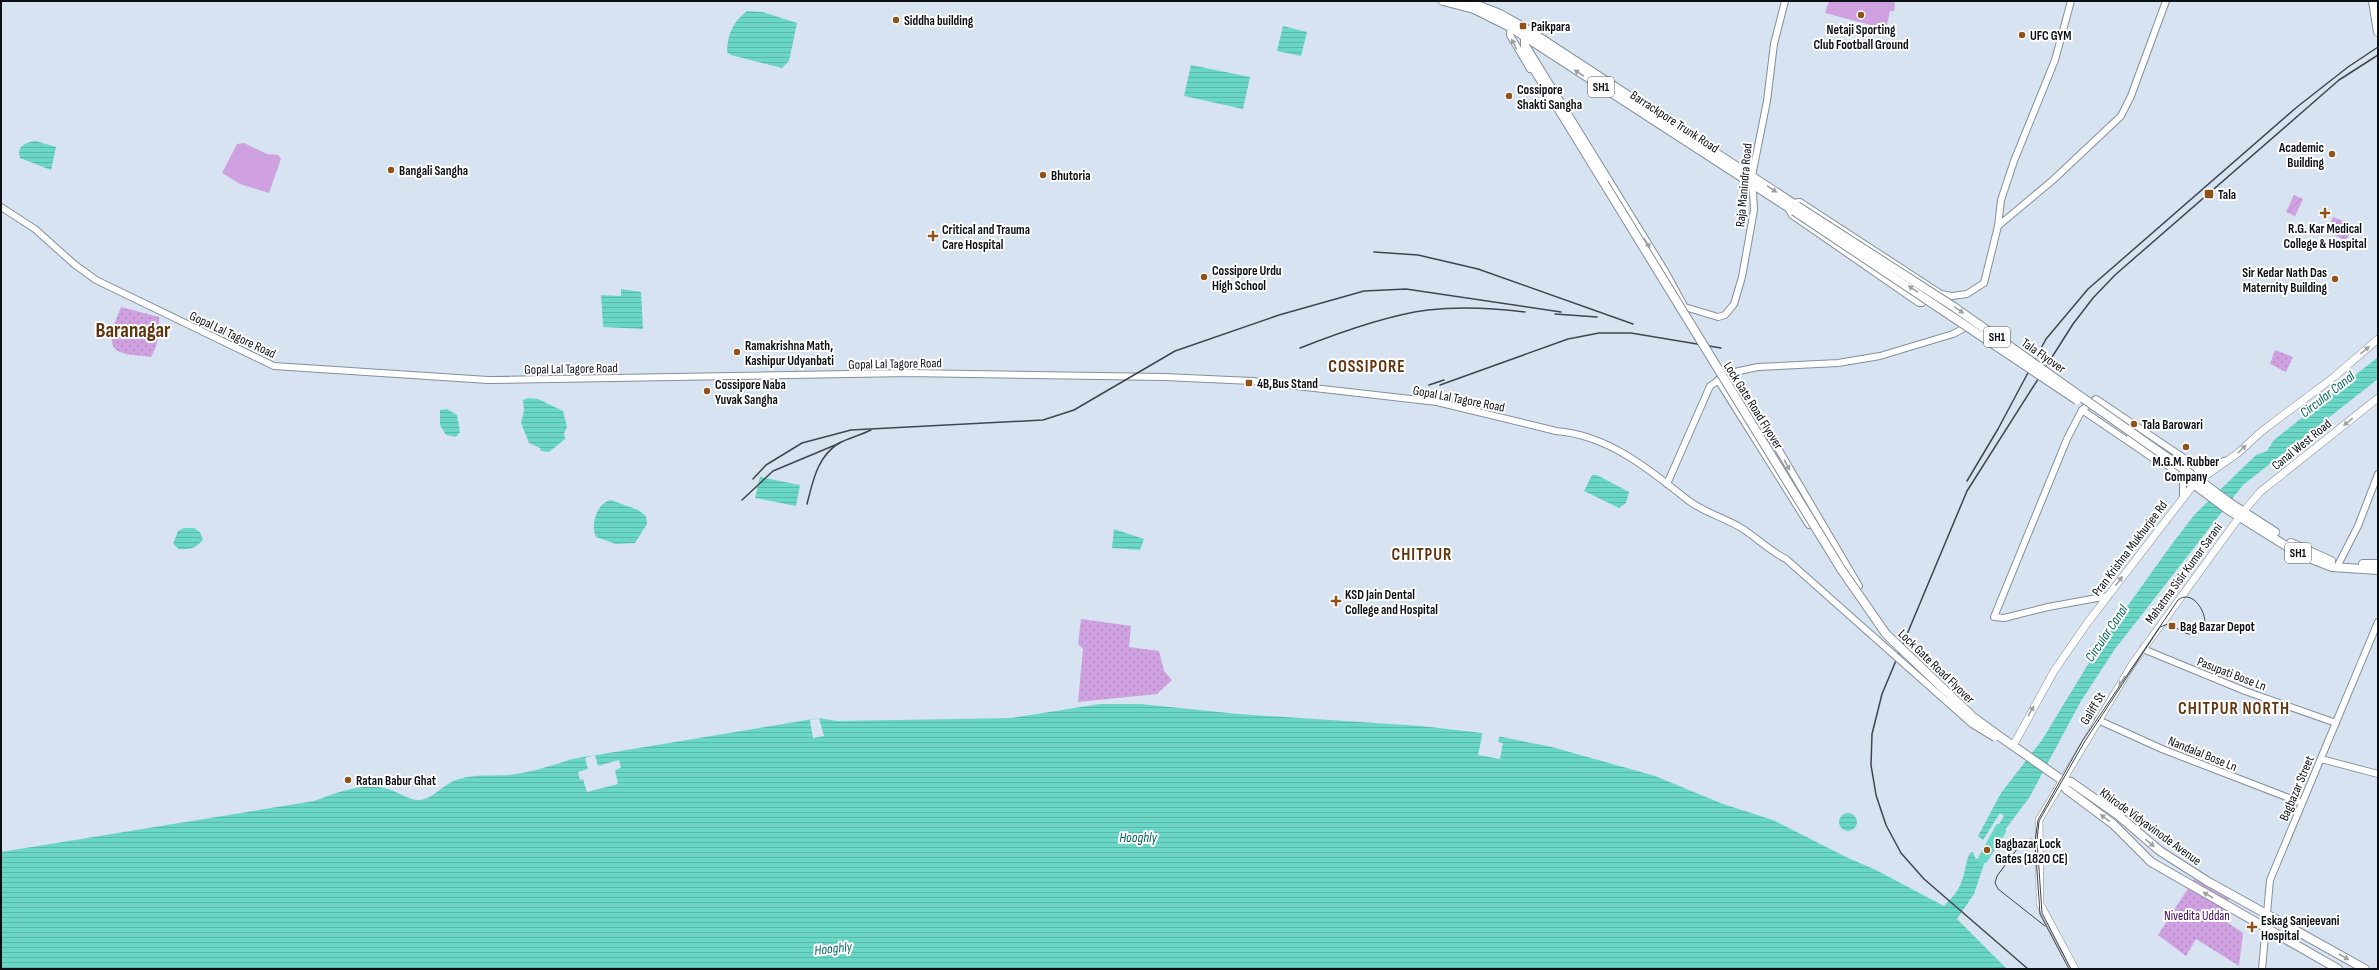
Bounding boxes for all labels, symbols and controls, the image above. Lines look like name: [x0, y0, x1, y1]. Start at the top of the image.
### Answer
marker: Netaji Sporting Club Football Ground: [1856, 10, 1866, 20]
place label: Siddha building: [904, 13, 974, 29]
marker: Siddha building: [891, 15, 901, 25]
place label: Paikpara: [1531, 19, 1570, 35]
marker: Paikpara: [1518, 21, 1528, 31]
place label: Netaji Sporting Club Football Ground: [1813, 22, 1909, 53]
place label: UFC GYM: [2030, 28, 2072, 44]
marker: UFC GYM: [2017, 30, 2027, 40]
one-way arrow: [1511, 38, 1517, 49]
one-way arrow: [1574, 69, 1585, 76]
road number: SH1: [1588, 77, 1614, 97]
place label: Cossipore Shakti Sangha: [1517, 82, 1582, 113]
street label: Barrackpore Trunk Road: [1627, 87, 1722, 156]
marker: Cossipore Shakti Sangha: [1504, 91, 1514, 101]
place label: Academic Building: [2278, 140, 2325, 171]
street label: Raja Manindra Road: [1732, 142, 1756, 228]
marker: Academic Building: [2327, 149, 2337, 159]
place label: Bangali Sangha: [399, 163, 468, 179]
marker: Bangali Sangha: [386, 165, 396, 175]
place label: Bhutoria: [1051, 168, 1091, 184]
marker: Bhutoria: [1038, 170, 1048, 180]
one-way arrow: [1767, 185, 1777, 193]
place label: Tala: [2218, 187, 2236, 203]
marker: Tala: [2203, 188, 2215, 200]
marker: R.G. Kar Medical College & Hospital: [2319, 207, 2331, 219]
place label: R.G. Kar Medical College & Hospital: [2283, 221, 2367, 252]
place label: Critical and Trauma Care Hospital: [942, 222, 1030, 253]
marker: Critical and Trauma Care Hospital: [927, 230, 939, 242]
one-way arrow: [1643, 237, 1651, 248]
place label: Cossipore Urdu High School: [1212, 263, 1282, 294]
place label: Sir Kedar Nath Das Maternity Building: [2242, 265, 2328, 296]
marker: Cossipore Urdu High School: [1199, 272, 1209, 282]
marker: Sir Kedar Nath Das Maternity Building: [2330, 274, 2340, 284]
one-way arrow: [1908, 285, 1918, 293]
one-way arrow: [1954, 306, 1965, 314]
street label: Gopal Lal Tagore Road: [187, 308, 278, 362]
district label: Baranagar: [95, 318, 171, 343]
road number: SH1: [1984, 327, 2010, 347]
street label: Tala Flyover: [2018, 335, 2069, 377]
place label: Ramakrishna Math, Kashipur Udyanbati: [745, 338, 834, 369]
one-way arrow: [2359, 346, 2370, 355]
marker: Ramakrishna Math, Kashipur Udyanbati: [732, 347, 742, 357]
street label: Gopal Lal Tagore Road: [848, 355, 942, 373]
district label: COSSIPORE: [1328, 357, 1406, 377]
street label: Lock Gate Road Flyover: [1720, 359, 1787, 452]
street label: Gopal Lal Tagore Road: [524, 360, 618, 378]
water label: Circular Canal: [2297, 367, 2358, 421]
place label: 4B,Bus Stand: [1257, 376, 1318, 392]
place label: Cossipore Naba Yuvak Sangha: [715, 377, 786, 408]
marker: 4B,Bus Stand: [1244, 378, 1254, 388]
street label: Gopal Lal Tagore Road: [1411, 382, 1506, 416]
marker: Cossipore Naba Yuvak Sangha: [702, 386, 712, 396]
street label: Canal West Road: [2269, 416, 2335, 474]
place label: Tala Barowari: [2142, 417, 2203, 433]
one-way arrow: [2342, 418, 2353, 427]
marker: Tala Barowari: [2129, 419, 2139, 429]
marker: M.G.M. Rubber Company: [2181, 442, 2191, 452]
one-way arrow: [2237, 444, 2247, 454]
place label: M.G.M. Rubber Company: [2153, 454, 2219, 485]
one-way arrow: [1784, 460, 1791, 471]
street label: Pran Krishna Mukhurjee Rd: [2089, 498, 2171, 600]
street label: Mahatma Sisir Kumar Sarani: [2142, 520, 2226, 627]
road number: SH1: [2285, 543, 2311, 563]
district label: CHITPUR: [1392, 545, 1452, 565]
one-way arrow: [2115, 576, 2124, 587]
place label: KSD Jain Dental College and Hospital: [1345, 587, 1438, 618]
marker: KSD Jain Dental College and Hospital: [1330, 595, 1342, 607]
water label: Circular Canal: [2081, 601, 2132, 665]
place label: Bag Bazar Depot: [2180, 619, 2256, 635]
marker: Bag Bazar Depot: [2167, 621, 2177, 631]
street label: Lock Gate Road Flyover: [1895, 626, 1978, 707]
street label: Pasupati Bose Ln: [2195, 653, 2268, 694]
one-way arrow: [2118, 675, 2125, 687]
street label: Galiff St: [2077, 689, 2109, 728]
district label: CHITPUR NORTH: [2178, 699, 2290, 719]
one-way arrow: [2027, 706, 2034, 717]
street label: Nandalal Bose Ln: [2166, 733, 2239, 775]
street label: Bagbazar Street: [2276, 753, 2318, 823]
place label: Ratan Babur Ghat: [356, 773, 437, 789]
marker: Ratan Babur Ghat: [343, 775, 353, 785]
street label: Khirode Vidyavinode Avenue: [2096, 785, 2204, 869]
one-way arrow: [2100, 814, 2110, 822]
water label: Hooghly: [1119, 829, 1158, 846]
place label: Bagbazar Lock Gates (1820 CE): [1995, 836, 2067, 867]
one-way arrow: [2145, 838, 2155, 847]
marker: Bagbazar Lock Gates (1820 CE): [1982, 845, 1992, 855]
one-way arrow: [2202, 891, 2214, 898]
park label: Nivedita Uddan: [2164, 908, 2230, 924]
place label: Eskag Sanjeevani Hospital: [2261, 913, 2340, 944]
marker: Eskag Sanjeevani Hospital: [2246, 921, 2258, 933]
water label: Hooghly: [813, 938, 853, 959]
one-way arrow: [2338, 954, 2350, 961]

